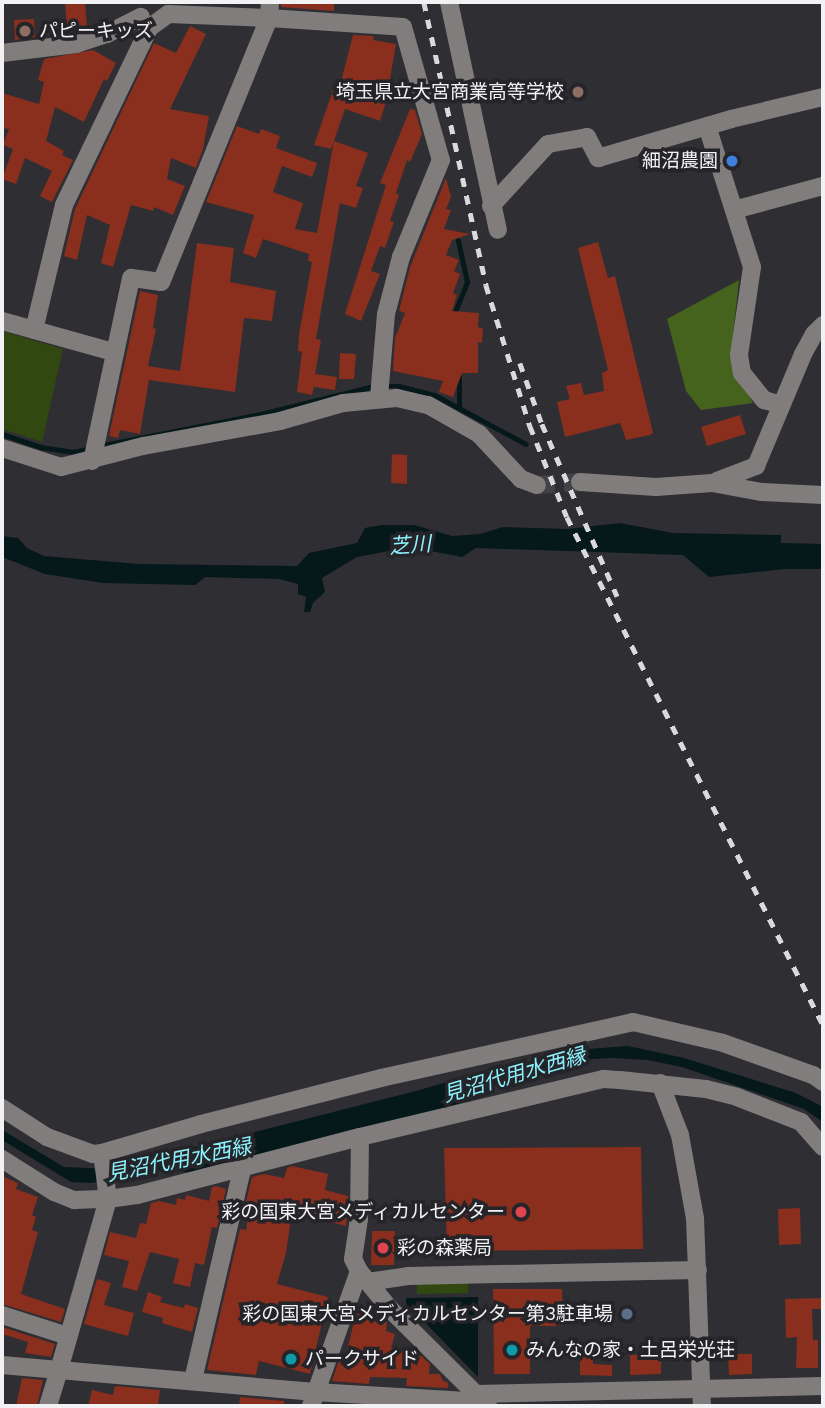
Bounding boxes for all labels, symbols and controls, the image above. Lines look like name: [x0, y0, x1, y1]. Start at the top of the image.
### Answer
place label: パピーキッズ: [39, 20, 153, 42]
marker: パピーキッズ: [17, 23, 33, 39]
place label: 埼玉県立大宮商業高等学校: [336, 81, 564, 103]
marker: 埼玉県立大宮商業高等学校: [570, 84, 586, 100]
place label: 細沼農園: [642, 150, 718, 172]
marker: 細沼農園: [724, 153, 740, 169]
water label: 芝川: [388, 531, 432, 559]
water label: 見沼代用水西縁: [440, 1043, 588, 1107]
water label: 見沼代用水西緑: [104, 1134, 254, 1186]
place label: 彩の国東大宮メディカルセンター: [220, 1201, 505, 1223]
marker: 彩の国東大宮メディカルセンター: [511, 1202, 531, 1222]
place label: 彩の森薬局: [397, 1237, 492, 1259]
marker: 彩の森薬局: [375, 1240, 391, 1256]
place label: 彩の国東大宮メディカルセンター第3駐車場: [241, 1303, 613, 1325]
marker: 彩の国東大宮メディカルセンター第3駐車場: [619, 1306, 635, 1322]
place label: みんなの家・土呂栄光荘: [526, 1339, 735, 1361]
marker: みんなの家・土呂栄光荘: [504, 1342, 520, 1358]
place label: パークサイド: [305, 1348, 419, 1370]
marker: パークサイド: [283, 1351, 299, 1367]

